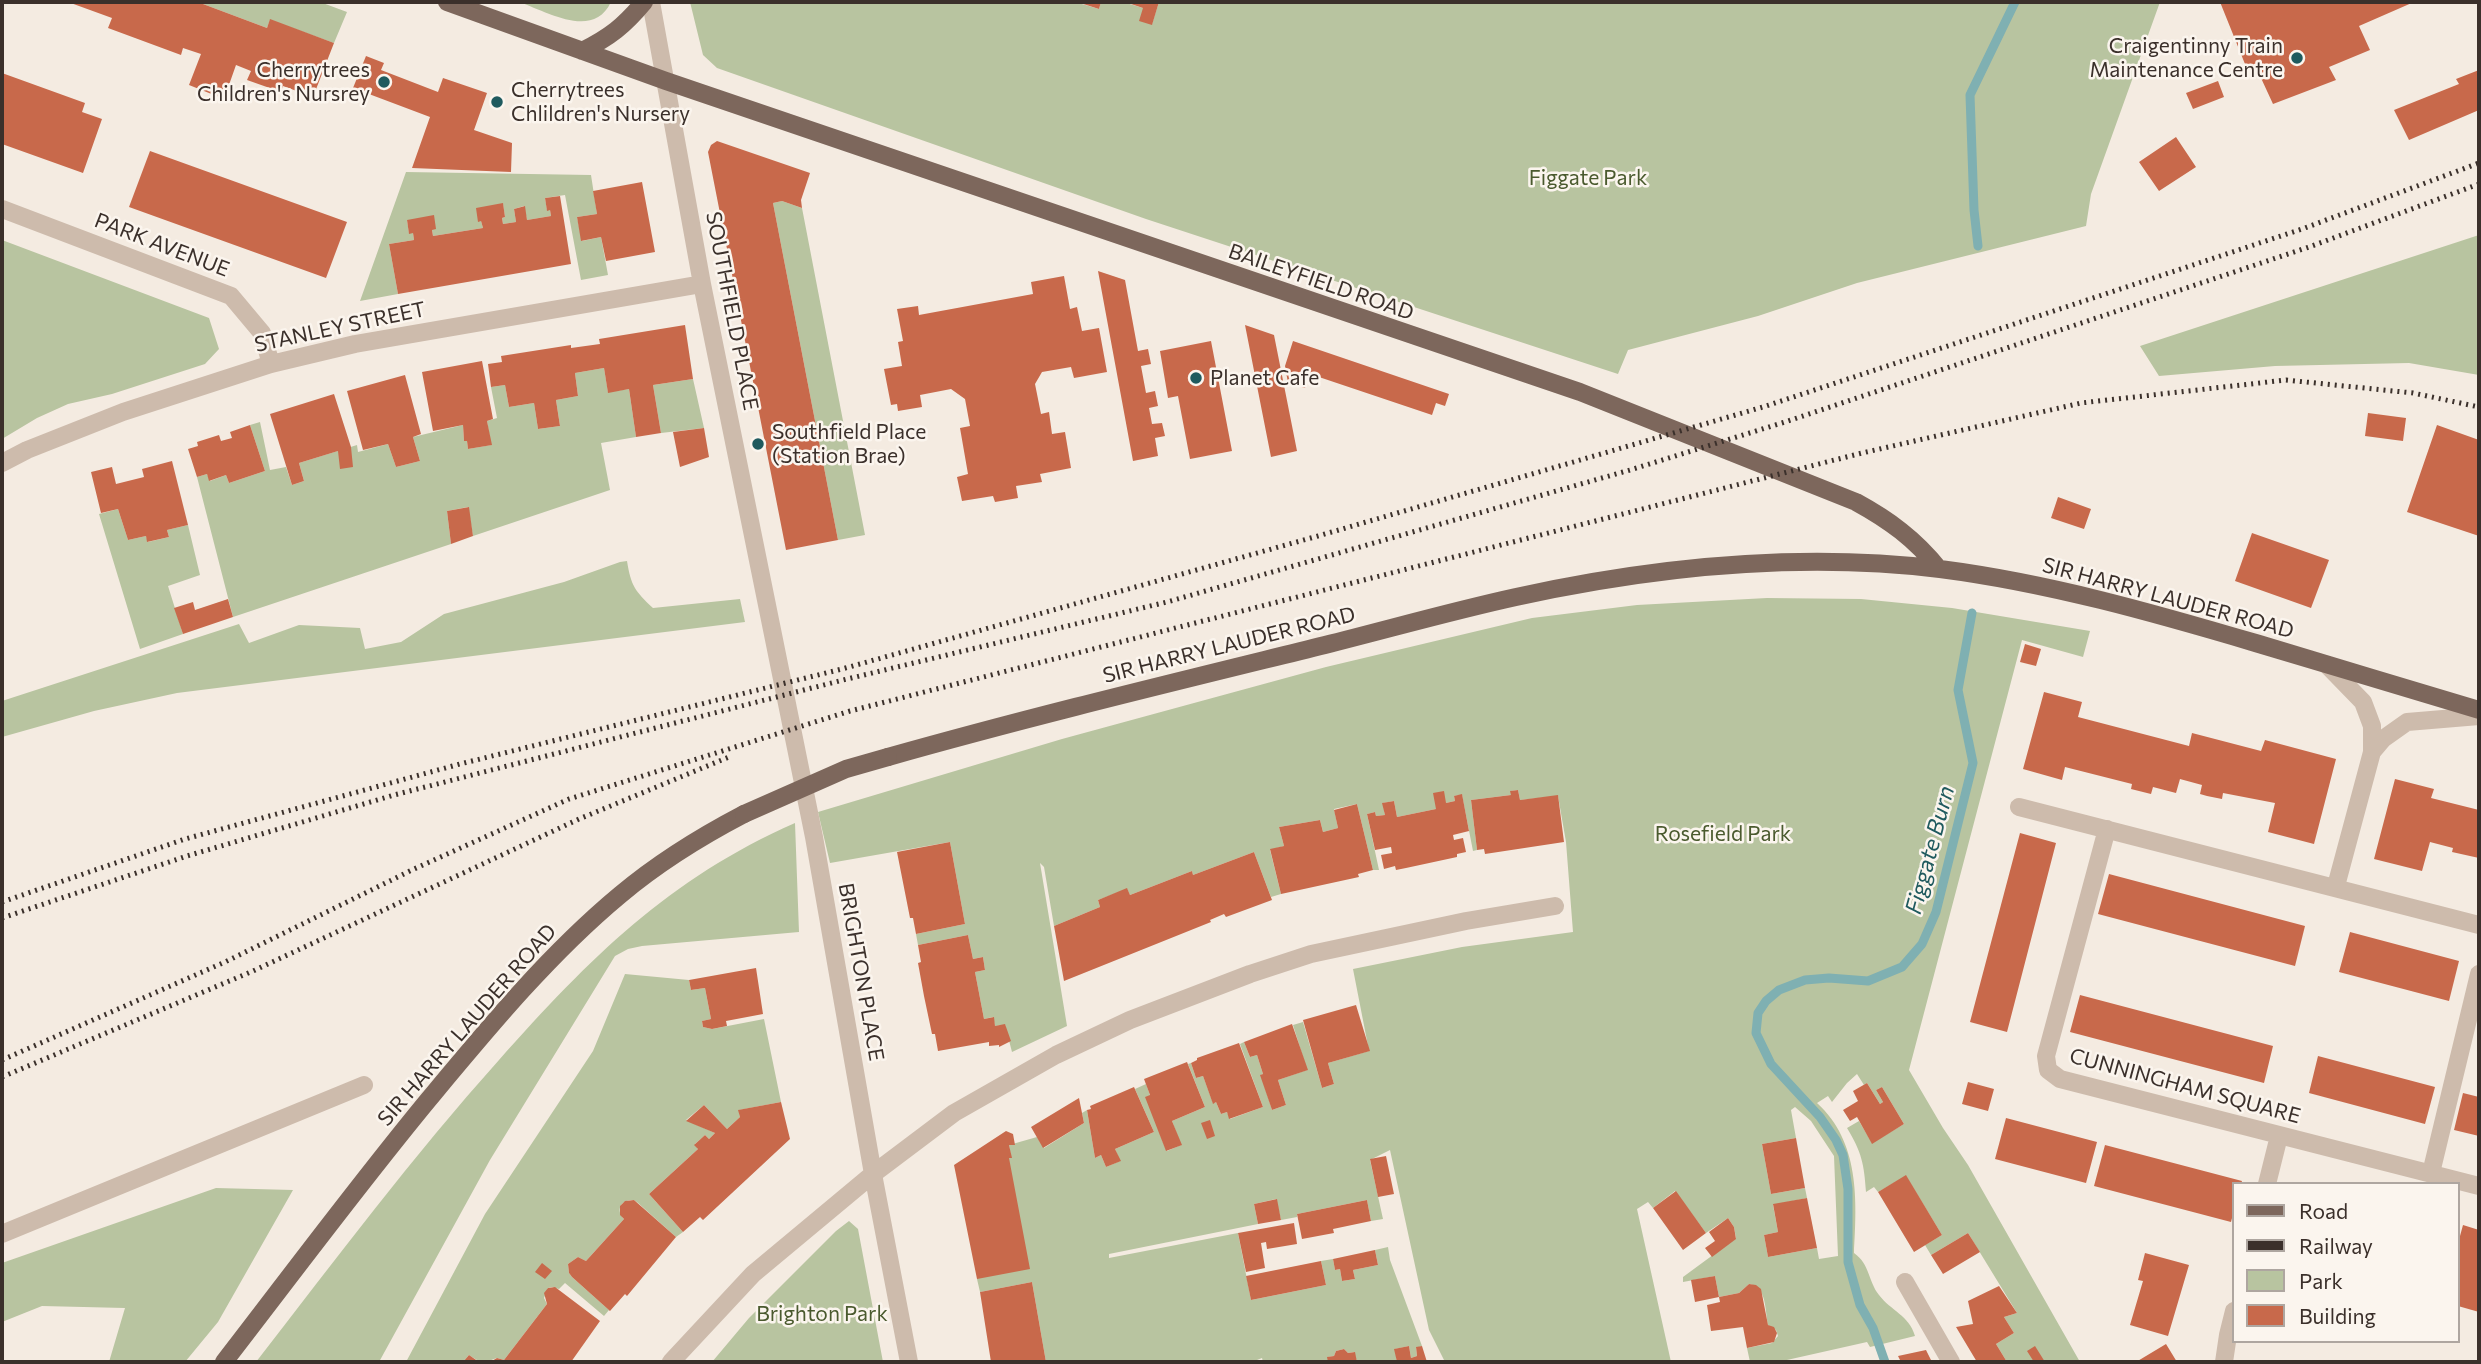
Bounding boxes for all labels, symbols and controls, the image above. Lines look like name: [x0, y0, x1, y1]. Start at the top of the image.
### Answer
place label: Craigentinny Train Maintenance Centre: [2089, 33, 2283, 83]
marker: Craigentinny Train Maintenance Centre: [2289, 50, 2305, 66]
place label: Cherrytrees Children's Nursrey: [197, 57, 370, 107]
marker: Cherrytrees Children's Nursrey: [376, 74, 392, 90]
place label: Cherrytrees Chlildren's Nursery: [511, 77, 690, 127]
marker: Cherrytrees Chlildren's Nursery: [489, 94, 505, 110]
park label: Figgate Park: [1529, 165, 1647, 191]
street label: PARK AVENUE: [91, 208, 233, 282]
street label: SOUTHFIELD PLACE: [700, 210, 764, 412]
street label: BAILEYFIELD ROAD: [1225, 238, 1417, 326]
street label: STANLEY STREET: [252, 297, 428, 357]
place label: Planet Cafe: [1210, 365, 1319, 391]
marker: Planet Cafe: [1188, 370, 1204, 386]
place label: Southfield Place (Station Brae): [772, 419, 926, 469]
marker: Southfield Place (Station Brae): [750, 436, 766, 452]
street label: SIR HARRY LAUDER ROAD: [2040, 552, 2296, 644]
street label: SIR HARRY LAUDER ROAD: [1100, 601, 1358, 689]
water label: Figgate Burn: [1900, 783, 1960, 917]
park label: Rosefield Park: [1655, 821, 1791, 847]
street label: BRIGHTON PLACE: [833, 881, 889, 1063]
street label: SIR HARRY LAUDER ROAD: [372, 919, 562, 1131]
street label: CUNNINGHAM SQUARE: [2067, 1043, 2303, 1129]
legend: [2232, 1182, 2460, 1343]
text: Road: [2299, 1198, 2348, 1223]
text: Railway: [2299, 1233, 2373, 1258]
text: Park: [2299, 1268, 2343, 1293]
park label: Brighton Park: [756, 1301, 888, 1327]
text: Building: [2299, 1303, 2376, 1328]

